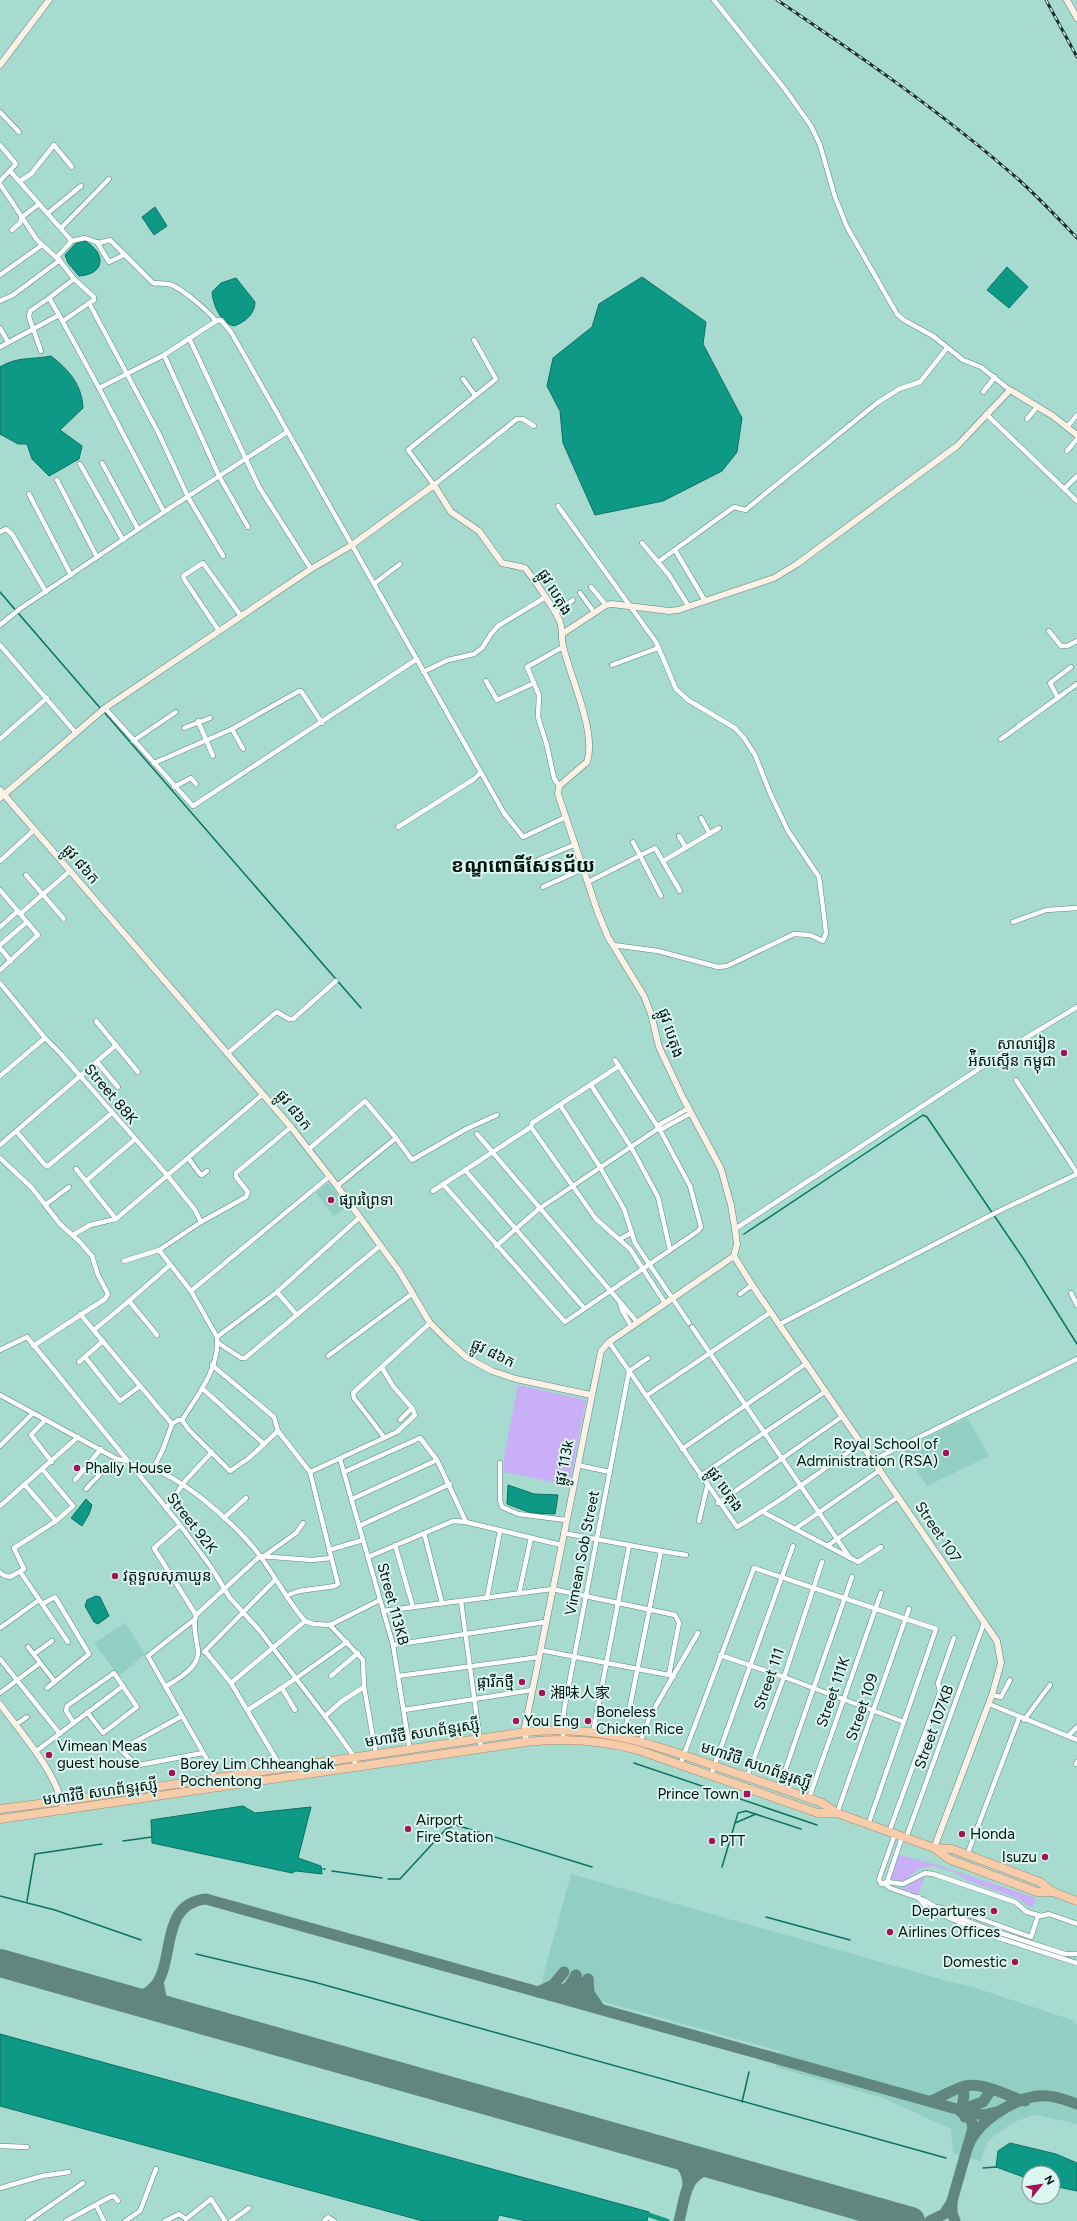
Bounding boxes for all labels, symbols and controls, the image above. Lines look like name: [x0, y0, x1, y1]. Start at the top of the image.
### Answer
street label: ផ្លូវ បេតុង: [530, 566, 576, 621]
street label: ផ្លូវ ៨៦ក: [56, 840, 103, 890]
district label: ខណ្ឌពោធិ៍សែនជ័យ: [451, 854, 595, 877]
street label: ផ្លូវ បេតុង: [650, 1006, 687, 1061]
place label: សាលារៀន អ៉ិសស្ទើន កម្ពុជា: [968, 1034, 1056, 1074]
marker: សាលារៀន អ៉ិសស្ទើន កម្ពុជា: [1059, 1048, 1069, 1058]
street label: Street 88K: [81, 1060, 142, 1129]
street label: ផ្លូវ ៨៦ក: [269, 1086, 316, 1137]
place label: ផ្សារព្រៃទា: [339, 1191, 394, 1209]
marker: ផ្សារព្រៃទា: [326, 1195, 336, 1205]
street label: ផ្លូវ ៨៦ក: [466, 1335, 518, 1375]
place label: Royal School of Administration (RSA): [796, 1435, 938, 1470]
street label: ផ្លូវ 113k: [551, 1438, 582, 1488]
marker: Royal School of Administration (RSA): [941, 1448, 951, 1458]
place label: Phally House: [85, 1459, 171, 1477]
marker: Phally House: [72, 1463, 82, 1473]
street label: ផ្លូវ បេតុង: [699, 1463, 747, 1518]
street label: Street 92K: [163, 1489, 222, 1557]
street label: Vimean Sob Street: [561, 1489, 603, 1617]
street label: Street 107: [911, 1498, 965, 1566]
street label: Street 113KB: [373, 1561, 413, 1647]
place label: វត្តទួលសុភាឃួន: [123, 1567, 212, 1585]
marker: វត្តទួលសុភាឃួន: [110, 1571, 120, 1581]
street label: Street 111: [750, 1646, 788, 1712]
street label: Street 111K: [813, 1654, 854, 1730]
street label: Street 109: [842, 1671, 882, 1743]
place label: ផ្ការីកថ្មី: [477, 1673, 514, 1691]
marker: ផ្ការីកថ្មី: [517, 1677, 527, 1687]
street label: Street 107KB: [911, 1683, 957, 1771]
place label: 湘味人家: [550, 1684, 610, 1702]
marker: 湘味人家: [537, 1688, 547, 1698]
place label: Boneless Chicken Rice: [596, 1703, 683, 1738]
place label: You Eng: [524, 1712, 579, 1730]
street label: មហាវិថី សហព័ន្ធរុស្ស៊ី: [363, 1714, 481, 1755]
marker: You Eng: [511, 1716, 521, 1726]
marker: Boneless Chicken Rice: [583, 1716, 593, 1726]
place label: Vimean Meas guest house: [57, 1737, 147, 1772]
street label: មហាវិថី សហព័ន្ធរុស្ស៊ី: [697, 1737, 814, 1796]
marker: Vimean Meas guest house: [44, 1750, 54, 1760]
place label: Borey Lim Chheanghak Pochentong: [180, 1755, 335, 1790]
marker: Borey Lim Chheanghak Pochentong: [167, 1768, 177, 1778]
street label: មហាវិថី សហព័ន្ធរុស្ស៊ី: [41, 1774, 159, 1813]
place label: Prince Town: [657, 1785, 739, 1803]
marker: Prince Town: [742, 1789, 752, 1799]
place label: Airport Fire Station: [416, 1811, 493, 1846]
marker: Airport Fire Station: [403, 1824, 413, 1834]
place label: Honda: [970, 1825, 1015, 1843]
marker: Honda: [957, 1829, 967, 1839]
place label: PTT: [720, 1832, 746, 1850]
marker: PTT: [707, 1836, 717, 1846]
place label: Isuzu: [1002, 1848, 1037, 1866]
marker: Isuzu: [1040, 1852, 1050, 1862]
place label: Departures: [912, 1902, 986, 1920]
marker: Departures: [989, 1906, 999, 1916]
place label: Airlines Offices: [898, 1923, 1000, 1941]
marker: Airlines Offices: [885, 1927, 895, 1937]
place label: Domestic: [943, 1953, 1007, 1971]
marker: Domestic: [1010, 1957, 1020, 1967]
north arrow: [1021, 2165, 1061, 2205]
text: N: [1041, 2173, 1057, 2187]

